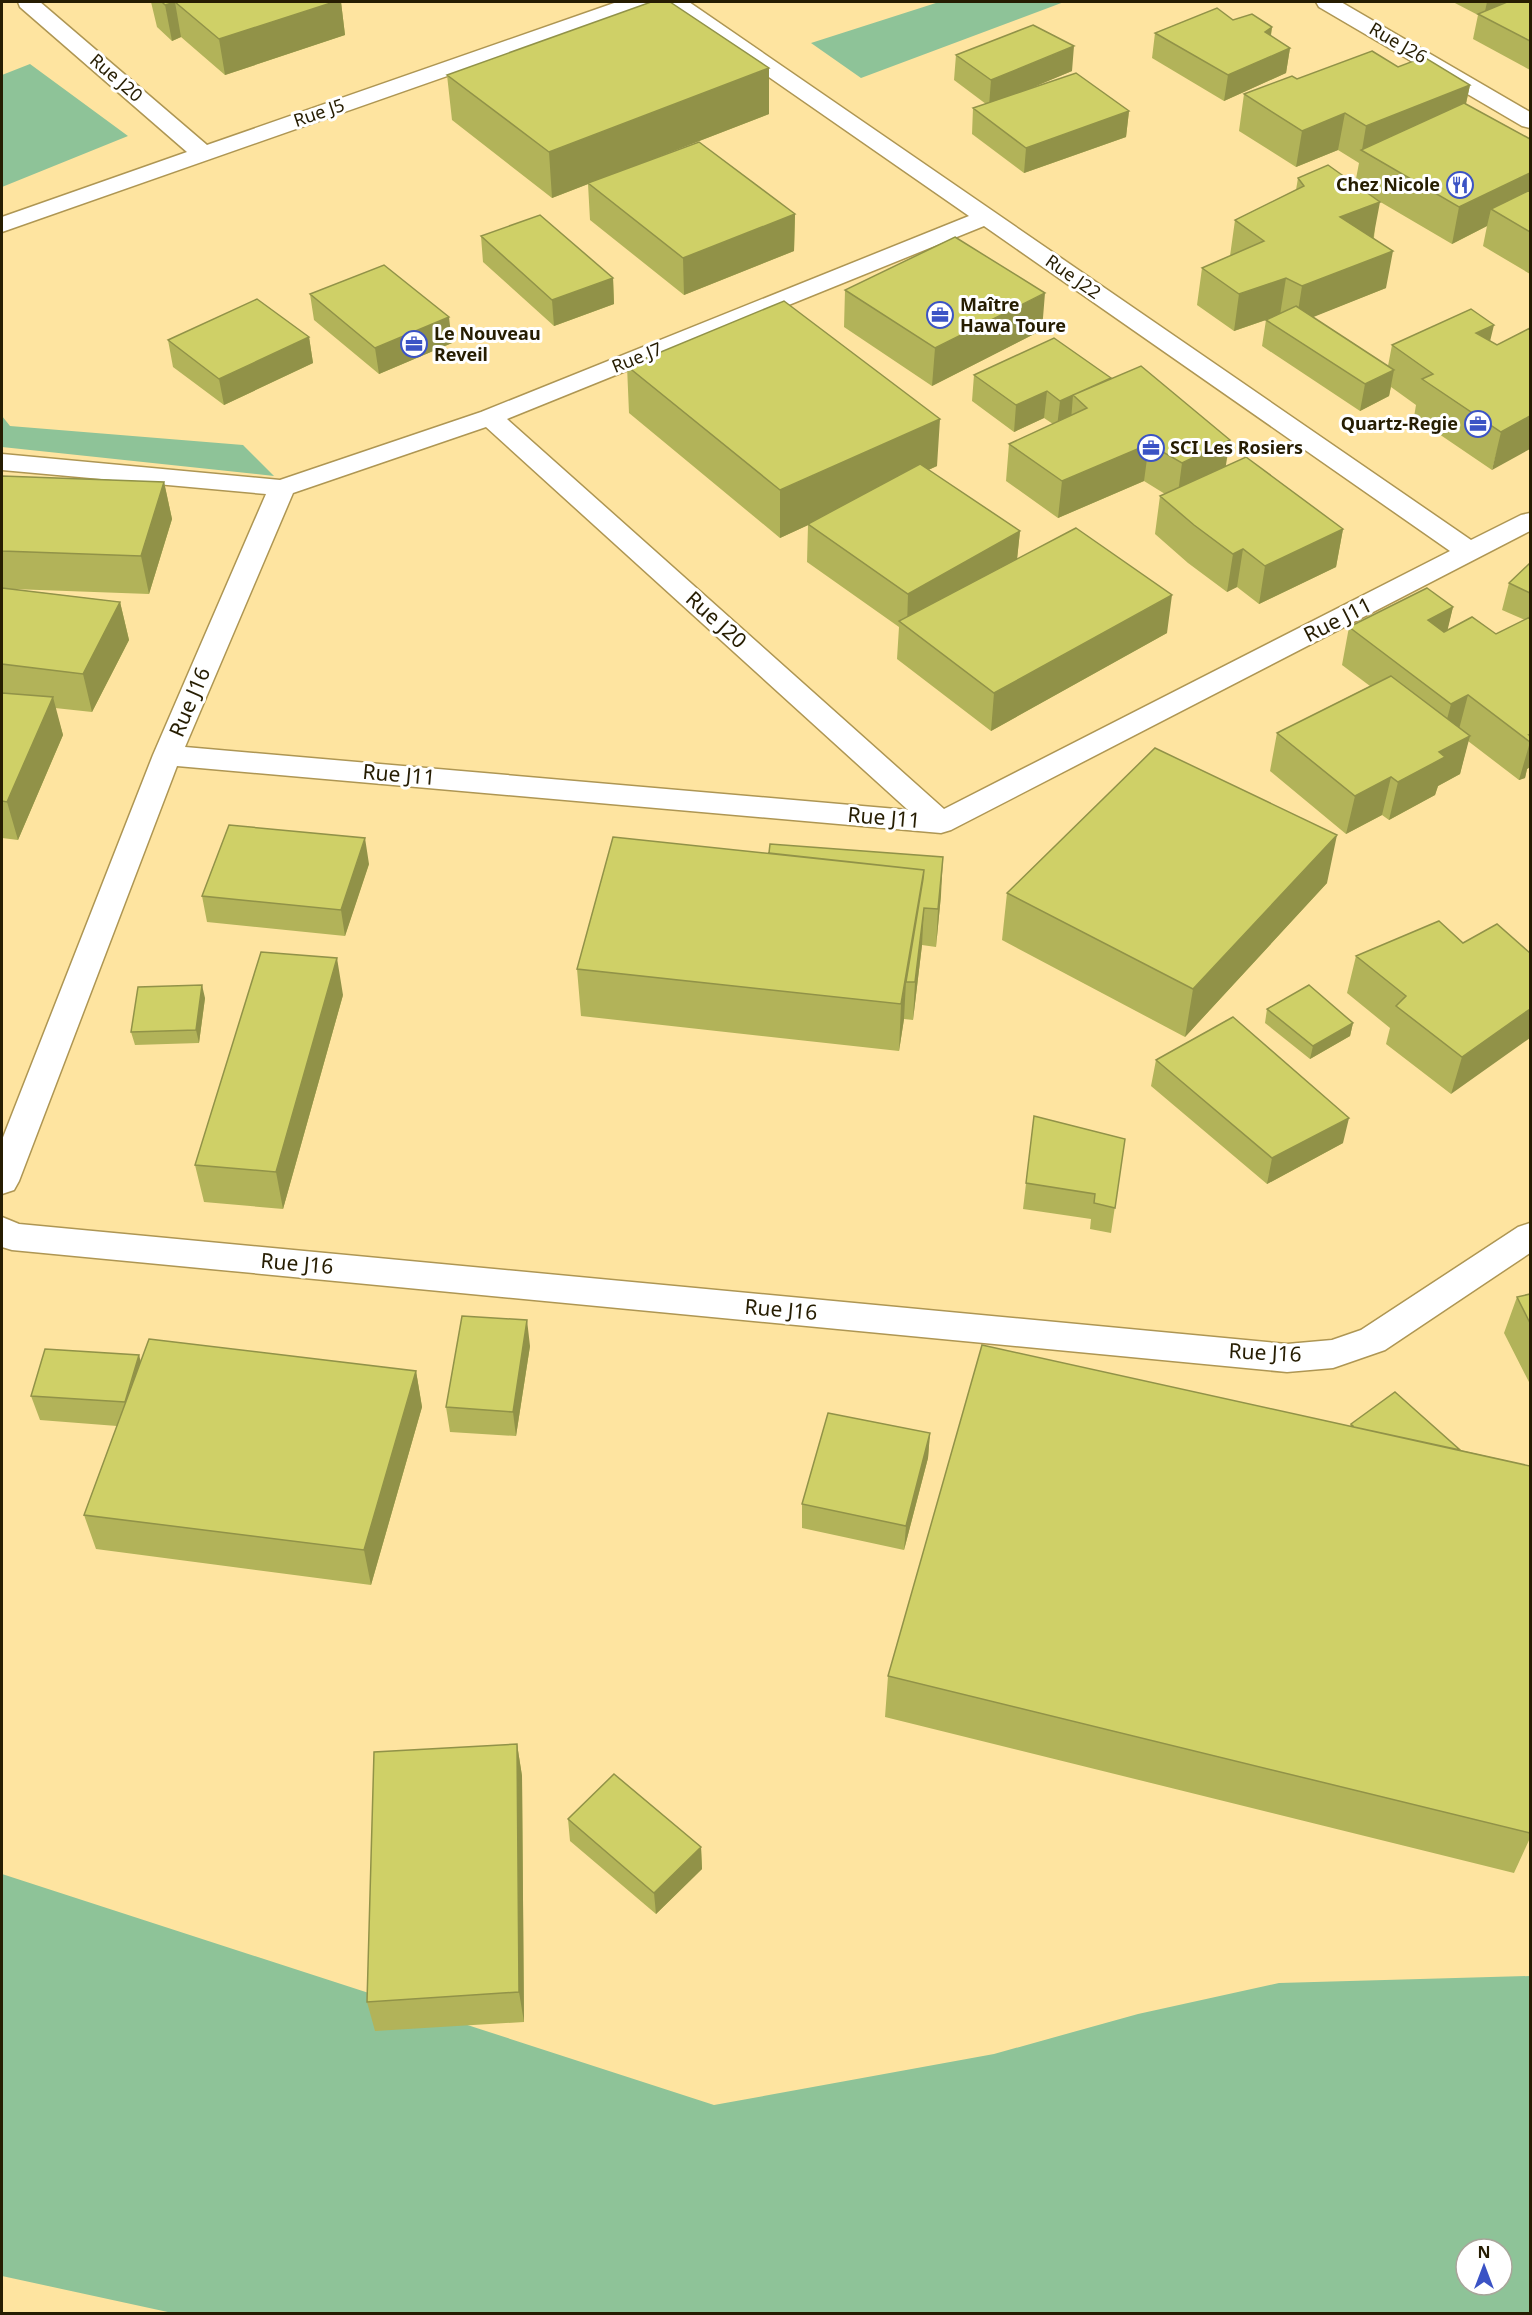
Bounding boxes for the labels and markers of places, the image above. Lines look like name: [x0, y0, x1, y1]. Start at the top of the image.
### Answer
restaurant icon: Chez Nicole: [1445, 170, 1475, 200]
place label: Chez Nicole: [1336, 172, 1440, 196]
place label: Maître Hawa Toure: [960, 292, 1066, 337]
office icon: Maître Hawa Toure: [925, 300, 955, 330]
place label: Le Nouveau Reveil: [434, 321, 541, 366]
office icon: Le Nouveau Reveil: [399, 329, 429, 359]
office icon: Quartz-Regie: [1463, 409, 1493, 439]
place label: Quartz-Regie: [1341, 411, 1458, 435]
office icon: SCI Les Rosiers: [1136, 433, 1166, 463]
place label: SCI Les Rosiers: [1170, 435, 1303, 459]

